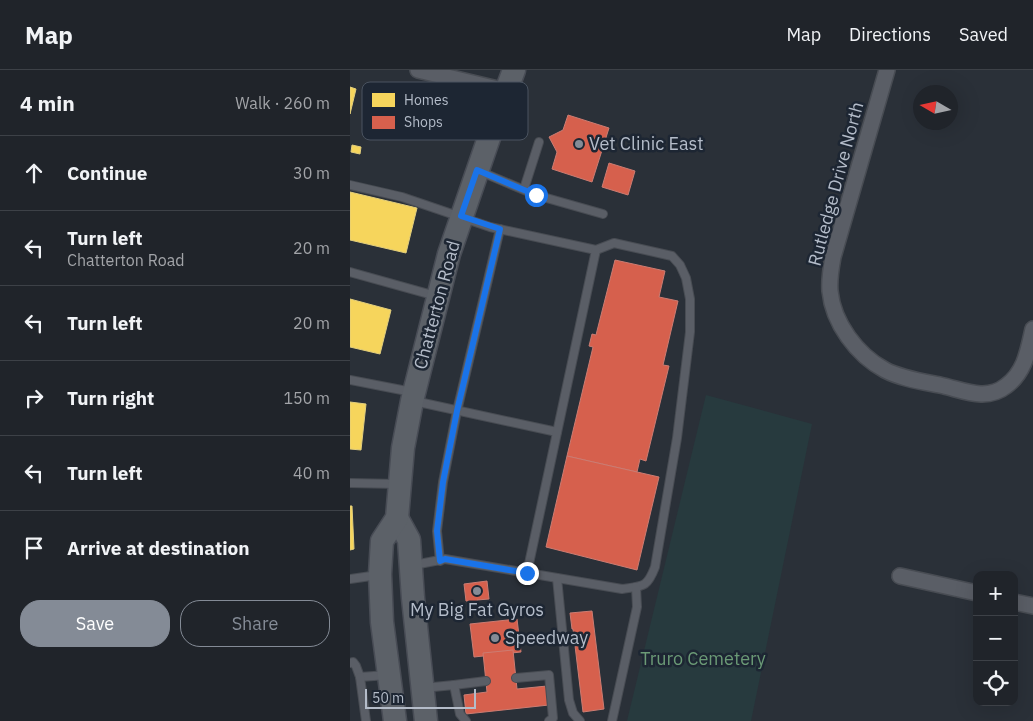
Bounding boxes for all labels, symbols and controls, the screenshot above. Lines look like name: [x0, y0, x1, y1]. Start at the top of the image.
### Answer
text: Map: [25, 19, 73, 51]
text: Map: [786, 23, 821, 46]
text: Directions: [849, 23, 931, 46]
text: Saved: [959, 23, 1008, 46]
legend: [362, 82, 528, 140]
north arrow: [913, 85, 958, 130]
text: 4 min: [20, 89, 75, 117]
text: Homes: [404, 91, 449, 109]
text: Walk · 260 m: [235, 93, 330, 113]
street label: Rutledge Drive North: [803, 99, 868, 268]
text: Shops: [404, 113, 443, 131]
place label: Vet Clinic East: [589, 132, 704, 155]
marker: Vet Clinic East: [573, 138, 585, 150]
icon: ahead: [20, 159, 48, 187]
text: Continue: [67, 161, 147, 185]
text: 30 m: [293, 163, 330, 183]
route start: [525, 184, 548, 207]
text: Turn left: [67, 226, 143, 250]
icon: left: [20, 234, 48, 262]
text: 20 m: [293, 238, 330, 258]
street label: Chatterton Road: [408, 238, 465, 372]
text: Chatterton Road: [67, 250, 184, 270]
icon: left: [20, 309, 48, 337]
text: Turn left: [67, 311, 143, 335]
text: 20 m: [293, 313, 330, 333]
icon: right: [20, 384, 48, 412]
text: Turn right: [67, 386, 154, 410]
text: 150 m: [283, 388, 330, 408]
icon: left: [20, 459, 48, 487]
text: Turn left: [67, 461, 143, 485]
text: 40 m: [293, 463, 330, 483]
icon: arrive: [20, 534, 48, 562]
text: Arrive at destination: [67, 536, 250, 560]
route end: [516, 562, 539, 585]
map controls: [973, 571, 1018, 706]
button: +: [973, 571, 1018, 616]
marker: My Big Fat Gyros: [471, 585, 483, 597]
place label: My Big Fat Gyros: [410, 598, 544, 621]
button: Save: [20, 600, 170, 647]
button: Share: [180, 600, 330, 647]
button: −: [973, 616, 1018, 661]
place label: Speedway: [505, 626, 588, 649]
marker: Speedway: [489, 632, 501, 644]
park label: Truro Cemetery: [640, 647, 766, 670]
button: locate: [973, 661, 1018, 706]
scale bar: [365, 686, 476, 709]
text: 50 m: [372, 689, 404, 707]

